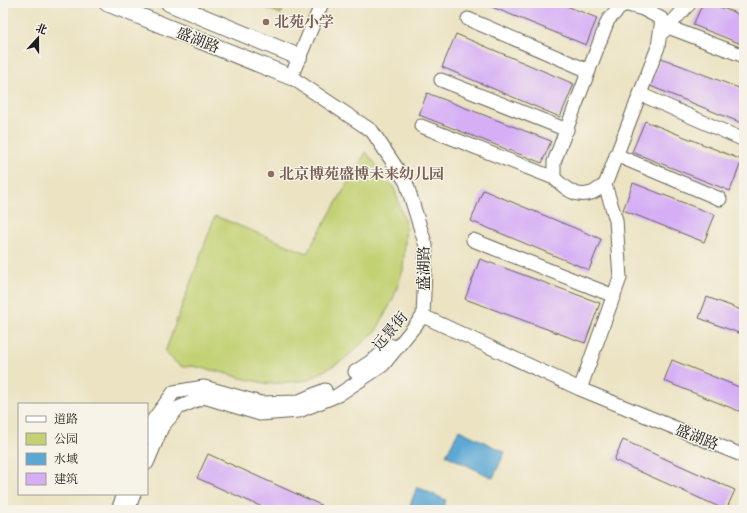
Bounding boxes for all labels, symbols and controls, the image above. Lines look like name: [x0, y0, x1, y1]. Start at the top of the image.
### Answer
place label: 北苑小学: [274, 12, 334, 32]
marker: 北苑小学: [261, 17, 271, 27]
north arrow: [18, 18, 58, 58]
text: 北: [34, 20, 49, 38]
street label: 盛湖路: [173, 22, 223, 58]
place label: 北京博苑盛博未来幼儿园: [279, 164, 444, 184]
marker: 北京博苑盛博未来幼儿园: [266, 169, 276, 179]
street label: 盛湖路: [414, 245, 434, 291]
street label: 远景街: [368, 307, 412, 355]
legend: [18, 403, 148, 495]
text: 道路: [54, 411, 78, 427]
street label: 盛湖路: [672, 419, 722, 455]
text: 公园: [54, 431, 78, 447]
text: 水域: [54, 451, 78, 467]
text: 建筑: [54, 471, 78, 487]

